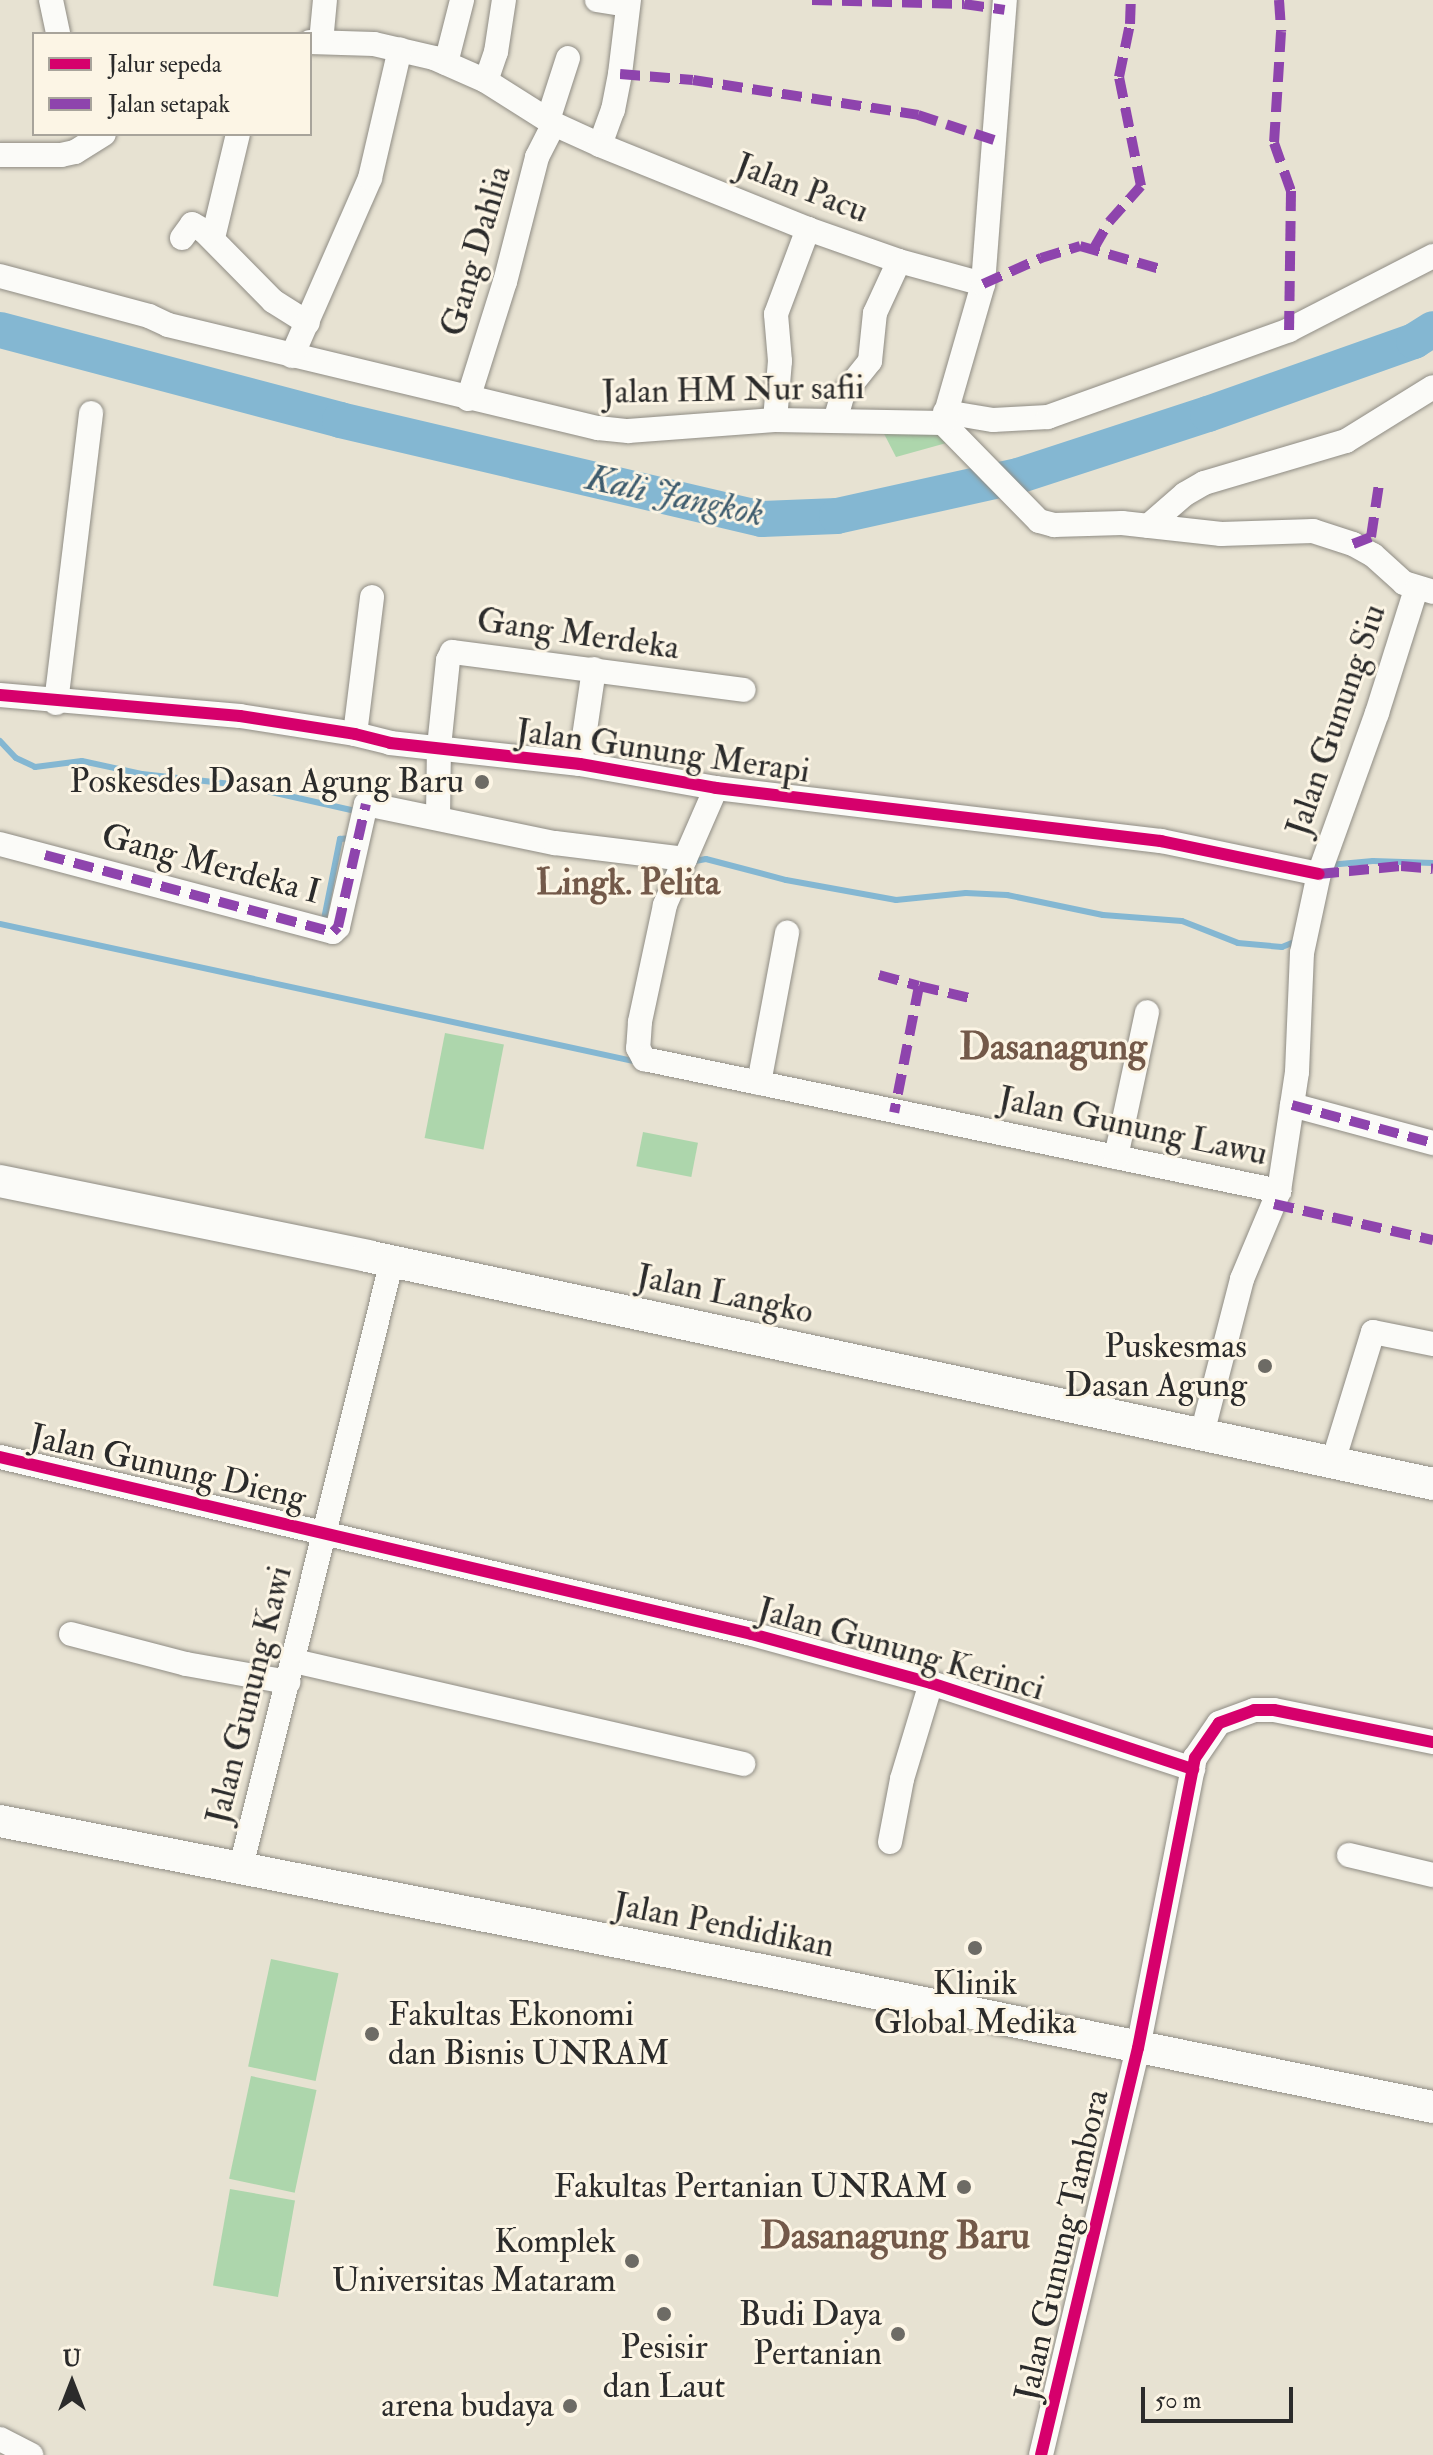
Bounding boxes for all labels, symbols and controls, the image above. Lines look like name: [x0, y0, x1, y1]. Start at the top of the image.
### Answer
legend: [32, 32, 312, 136]
text: Jalur sepeda: [108, 49, 222, 80]
text: Jalan setapak: [108, 89, 230, 120]
street label: Jalan Pacu: [730, 144, 874, 232]
street label: Gang Dahlia: [432, 161, 520, 341]
street label: Jalan HM Nur safii: [601, 367, 865, 413]
water label: Kali Jangkok: [582, 456, 768, 536]
street label: Jalan Gunung Siu: [1277, 599, 1395, 841]
street label: Gang Merdeka: [474, 600, 682, 668]
street label: Jalan Gunung Merapi: [514, 710, 812, 792]
place label: Poskesdes Dasan Agung Baru: [70, 762, 464, 802]
marker: Poskesdes Dasan Agung Baru: [471, 771, 493, 793]
street label: Gang Merdeka I: [97, 815, 325, 913]
district label: Lingk. Pelita: [536, 861, 720, 905]
district label: Dasanagung: [959, 1025, 1147, 1071]
street label: Jalan Gunung Lawu: [995, 1078, 1271, 1174]
street label: Jalan Langko: [633, 1255, 817, 1333]
place label: Puskesmas Dasan Agung: [1065, 1326, 1247, 1406]
marker: Puskesmas Dasan Agung: [1254, 1355, 1276, 1377]
street label: Jalan Gunung Dieng: [26, 1415, 310, 1519]
street label: Jalan Gunung Kawi: [197, 1562, 301, 1828]
street label: Jalan Gunung Kerinci: [753, 1589, 1049, 1709]
street label: Jalan Pendidikan: [610, 1884, 838, 1966]
marker: Klinik Global Medika: [964, 1937, 986, 1959]
place label: Klinik Global Medika: [874, 1963, 1076, 2042]
place label: Fakultas Ekonomi dan Bisnis UNRAM: [388, 1994, 669, 2074]
marker: Fakultas Ekonomi dan Bisnis UNRAM: [363, 2025, 381, 2043]
street label: Jalan Gunung Tambora: [1006, 2085, 1118, 2405]
place label: Fakultas Pertanian UNRAM: [554, 2167, 948, 2207]
marker: Fakultas Pertanian UNRAM: [955, 2178, 973, 2196]
district label: Dasanagung Baru: [760, 2214, 1030, 2260]
place label: Komplek Universitas Mataram: [332, 2221, 616, 2300]
marker: Komplek Universitas Mataram: [623, 2252, 641, 2270]
place label: Budi Daya Pertanian: [739, 2294, 882, 2374]
marker: Pesisir dan Laut: [655, 2305, 673, 2323]
marker: Budi Daya Pertanian: [889, 2325, 907, 2343]
place label: Pesisir dan Laut: [603, 2327, 725, 2406]
north arrow: [32, 2343, 112, 2423]
text: U: [63, 2345, 81, 2373]
scale bar: [1145, 2371, 1297, 2421]
text: 50 m: [1155, 2385, 1201, 2416]
place label: arena budaya: [381, 2386, 554, 2426]
marker: arena budaya: [561, 2397, 579, 2415]

